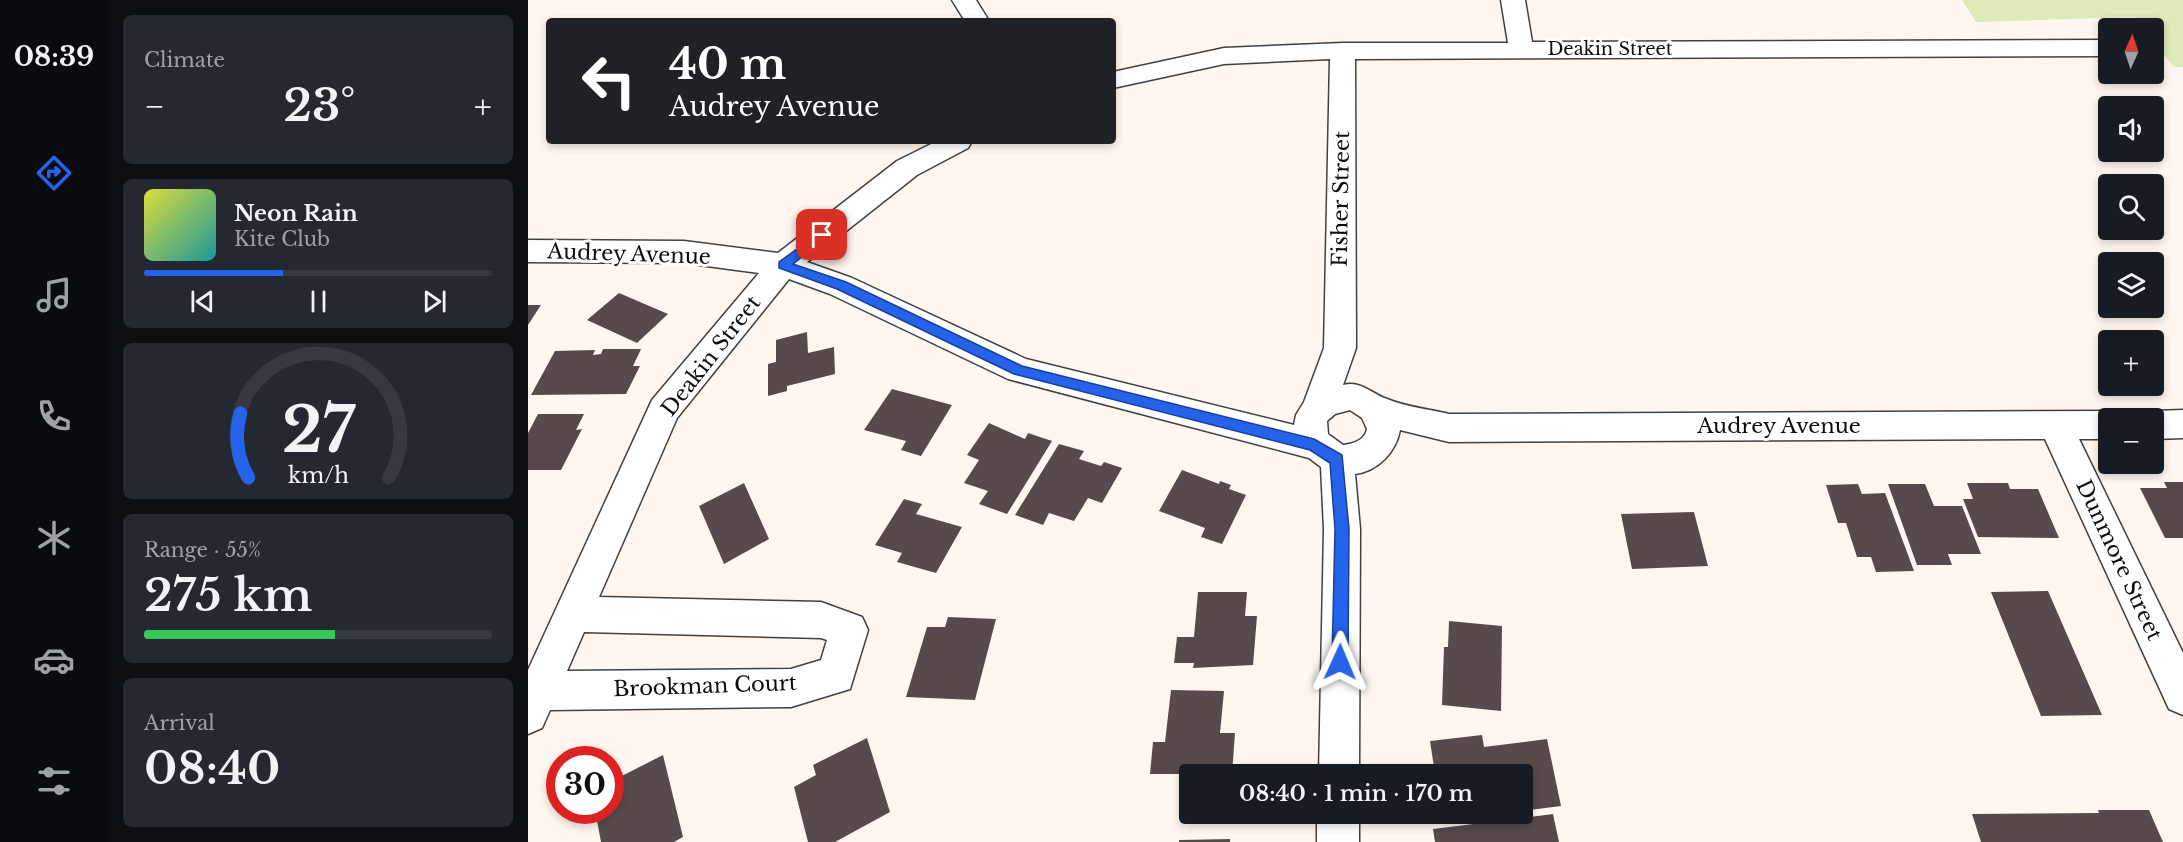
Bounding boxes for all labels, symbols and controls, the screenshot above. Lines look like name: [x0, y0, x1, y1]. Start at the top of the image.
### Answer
north arrow: [2098, 18, 2164, 84]
map controls: [2098, 18, 2164, 474]
text: 40 m: [669, 38, 786, 90]
street label: Deakin Street: [1547, 38, 1673, 60]
text: 08:39: [14, 40, 94, 73]
icon: left: [570, 42, 648, 120]
text: Climate: [144, 48, 225, 72]
text: 23°: [283, 77, 356, 133]
text: −: [144, 86, 165, 127]
text: +: [474, 86, 492, 127]
text: Audrey Avenue: [669, 90, 879, 123]
button: sound: [2098, 96, 2164, 162]
street label: Fisher Street: [1327, 131, 1355, 267]
icon: directions: [33, 152, 75, 194]
button: search: [2098, 174, 2164, 240]
text: Neon Rain: [234, 200, 358, 227]
pin: [796, 209, 847, 260]
icon: arrive: [805, 218, 838, 251]
text: Kite Club: [234, 227, 330, 251]
street label: Audrey Avenue: [546, 238, 711, 270]
button: layers: [2098, 252, 2164, 318]
icon: music: [33, 274, 75, 316]
icon: previous: [186, 285, 219, 318]
icon: pause: [302, 285, 335, 318]
icon: next: [418, 285, 451, 318]
street label: Deakin Street: [656, 290, 766, 422]
button: +: [2098, 330, 2164, 396]
text: 27: [282, 391, 355, 469]
icon: phone: [33, 395, 75, 437]
button: −: [2098, 408, 2164, 474]
street label: Audrey Avenue: [1696, 413, 1861, 439]
text: km/h: [288, 462, 349, 489]
street label: Dunmore Street: [2070, 475, 2168, 645]
icon: climate: [33, 517, 75, 559]
text: Range · 55%: [144, 538, 261, 562]
text: 275 km: [144, 567, 312, 623]
position arrow: [1308, 630, 1372, 694]
icon: car: [33, 639, 75, 681]
street label: Brookman Court: [613, 670, 797, 702]
text: Arrival: [144, 711, 215, 735]
text: 08:40: [144, 740, 281, 796]
speed limit sign: 30: [546, 746, 624, 824]
icon: filters: [33, 760, 75, 802]
text: 08:40 · 1 min · 170 m: [1239, 780, 1473, 807]

